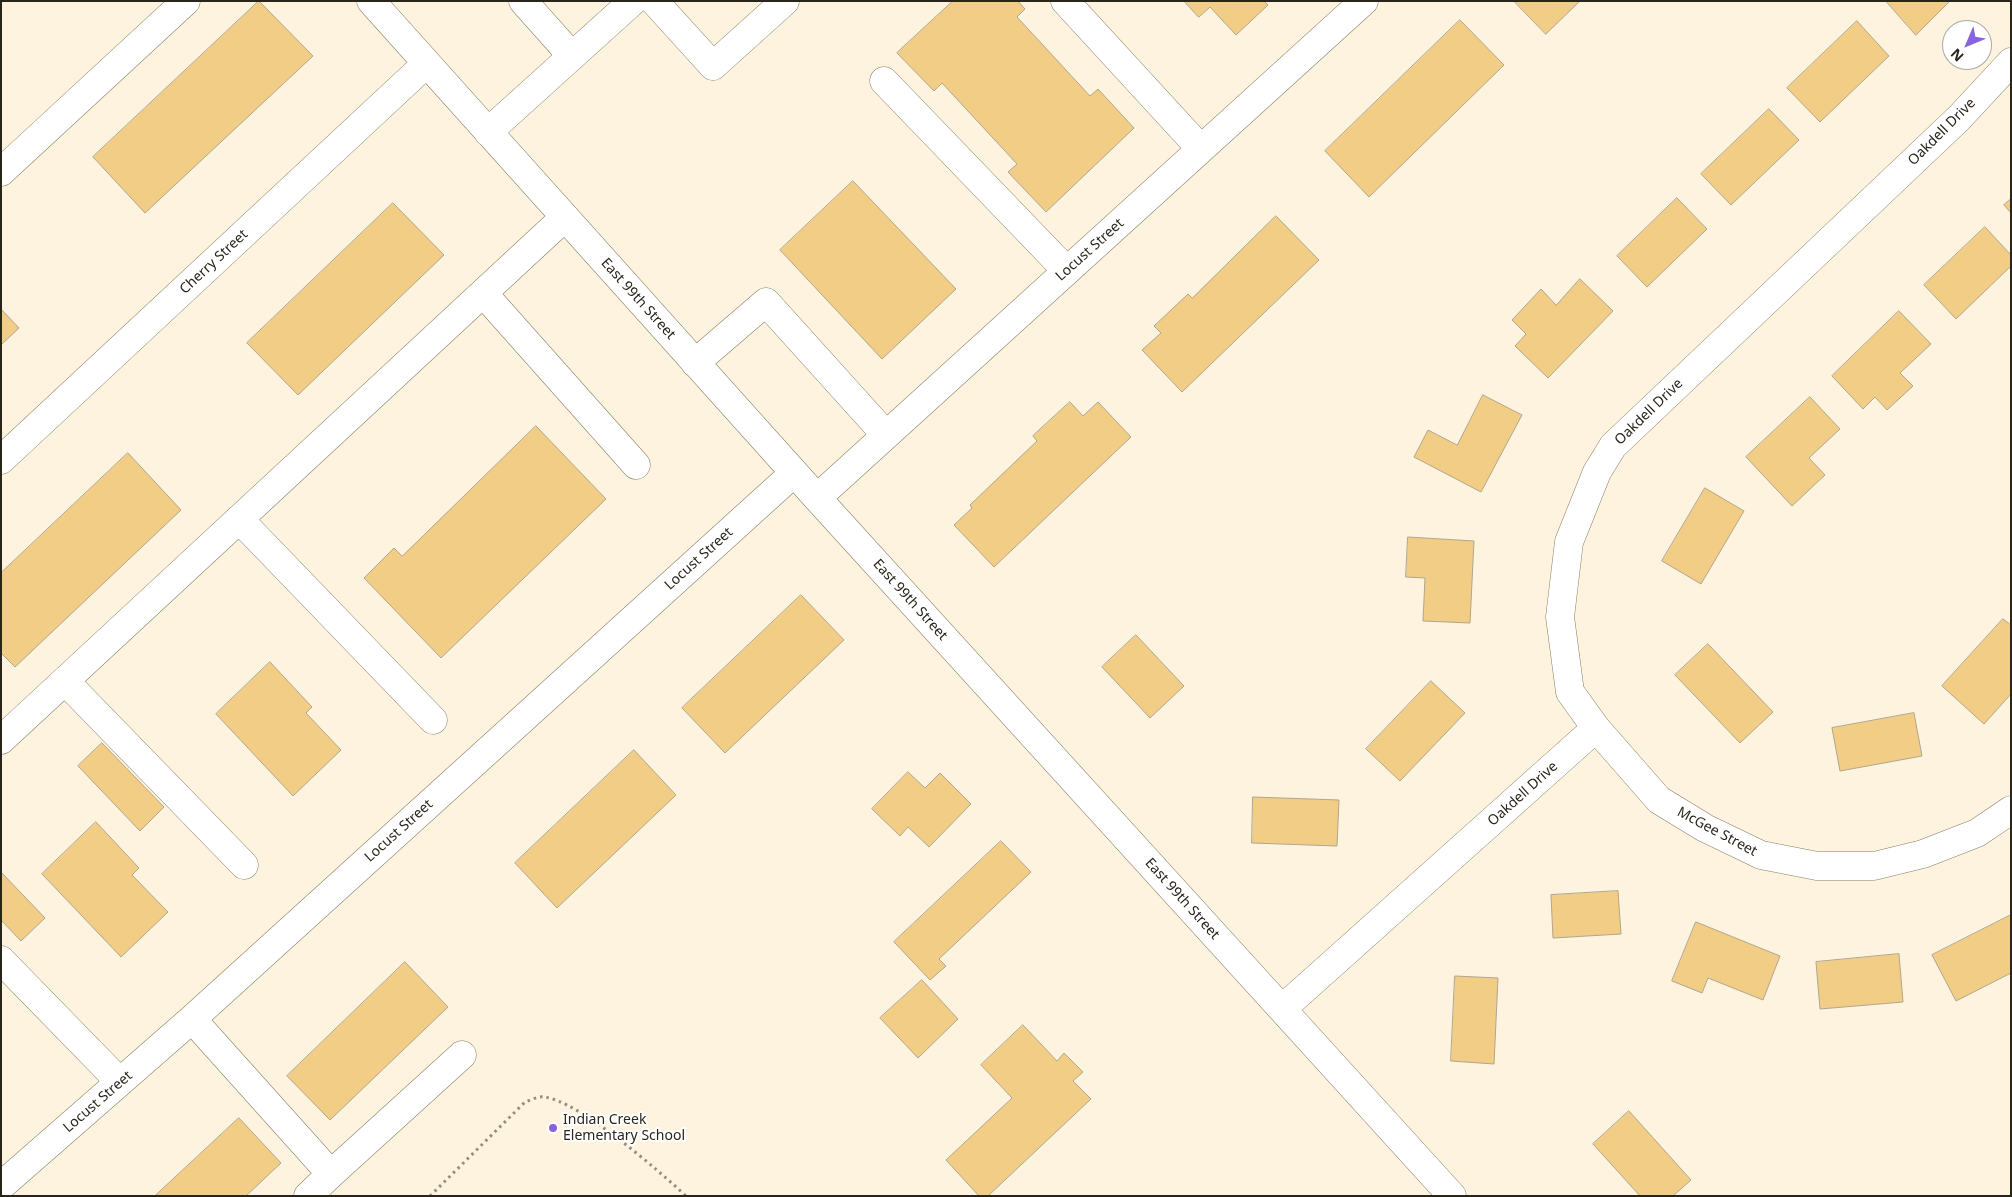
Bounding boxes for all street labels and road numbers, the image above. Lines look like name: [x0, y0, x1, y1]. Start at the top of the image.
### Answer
street label: Oakdell Drive: [1905, 95, 1979, 169]
street label: Locust Street: [1053, 215, 1127, 285]
street label: Cherry Street: [177, 226, 251, 298]
street label: East 99th Street: [597, 255, 679, 343]
street label: Oakdell Drive: [1611, 375, 1687, 449]
street label: Locust Street: [662, 524, 736, 594]
street label: East 99th Street: [869, 556, 951, 644]
street label: Oakdell Drive: [1485, 758, 1561, 830]
street label: Locust Street: [362, 796, 436, 866]
street label: McGee Street: [1674, 804, 1760, 860]
street label: East 99th Street: [1141, 855, 1223, 943]
street label: Locust Street: [60, 1068, 136, 1136]

